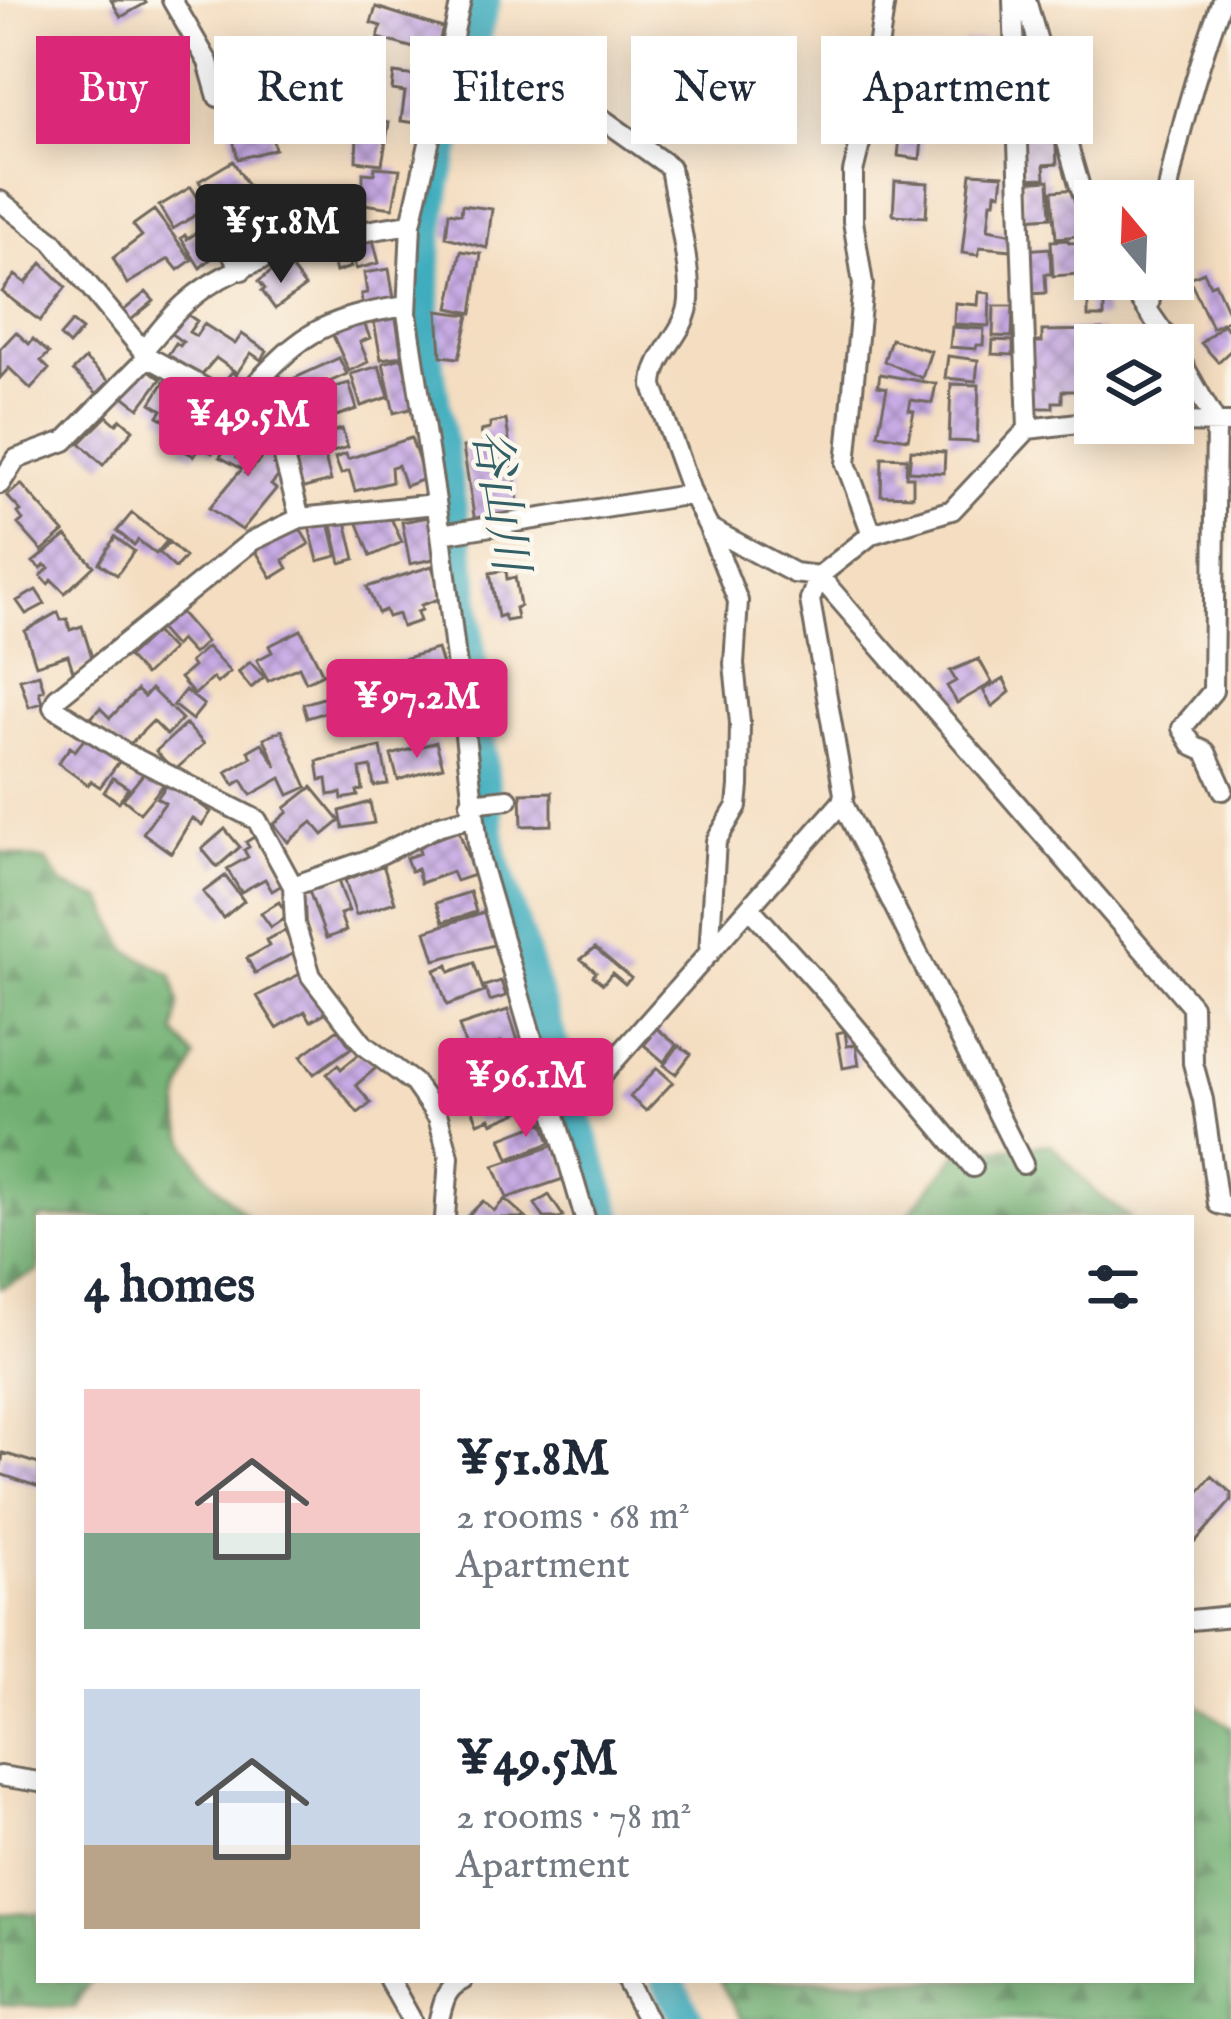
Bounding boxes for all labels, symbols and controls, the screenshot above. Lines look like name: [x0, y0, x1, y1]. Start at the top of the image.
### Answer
chip: Buy: [36, 36, 190, 144]
chip: Rent: [214, 36, 386, 144]
chip: Filters: [410, 36, 607, 144]
chip: New: [631, 36, 797, 144]
chip: Apartment: [821, 36, 1093, 144]
north arrow: [1074, 180, 1194, 300]
map controls: [1074, 180, 1194, 444]
pin: ¥51.8M: [183, 184, 379, 286]
text: ¥51.8M: [222, 198, 340, 247]
button: layers: [1074, 324, 1194, 444]
pin: ¥49.5M: [150, 377, 346, 479]
text: ¥49.5M: [186, 391, 310, 440]
water label: 谷山川: [457, 424, 540, 581]
pin: ¥97.2M: [319, 659, 515, 761]
text: ¥97.2M: [353, 673, 481, 722]
pin: ¥96.1M: [428, 1038, 624, 1140]
text: ¥96.1M: [465, 1052, 587, 1101]
icon: filters: [1080, 1254, 1146, 1320]
text: 4 homes: [84, 1255, 255, 1320]
text: ¥51.8M: [456, 1428, 610, 1493]
icon: home: [180, 1437, 324, 1581]
text: 2 rooms · 68 m²: [456, 1493, 690, 1542]
text: Apartment: [456, 1542, 630, 1591]
text: ¥49.5M: [456, 1728, 618, 1793]
icon: home: [180, 1737, 324, 1881]
text: 2 rooms · 78 m²: [456, 1793, 692, 1842]
text: Apartment: [456, 1842, 630, 1891]

